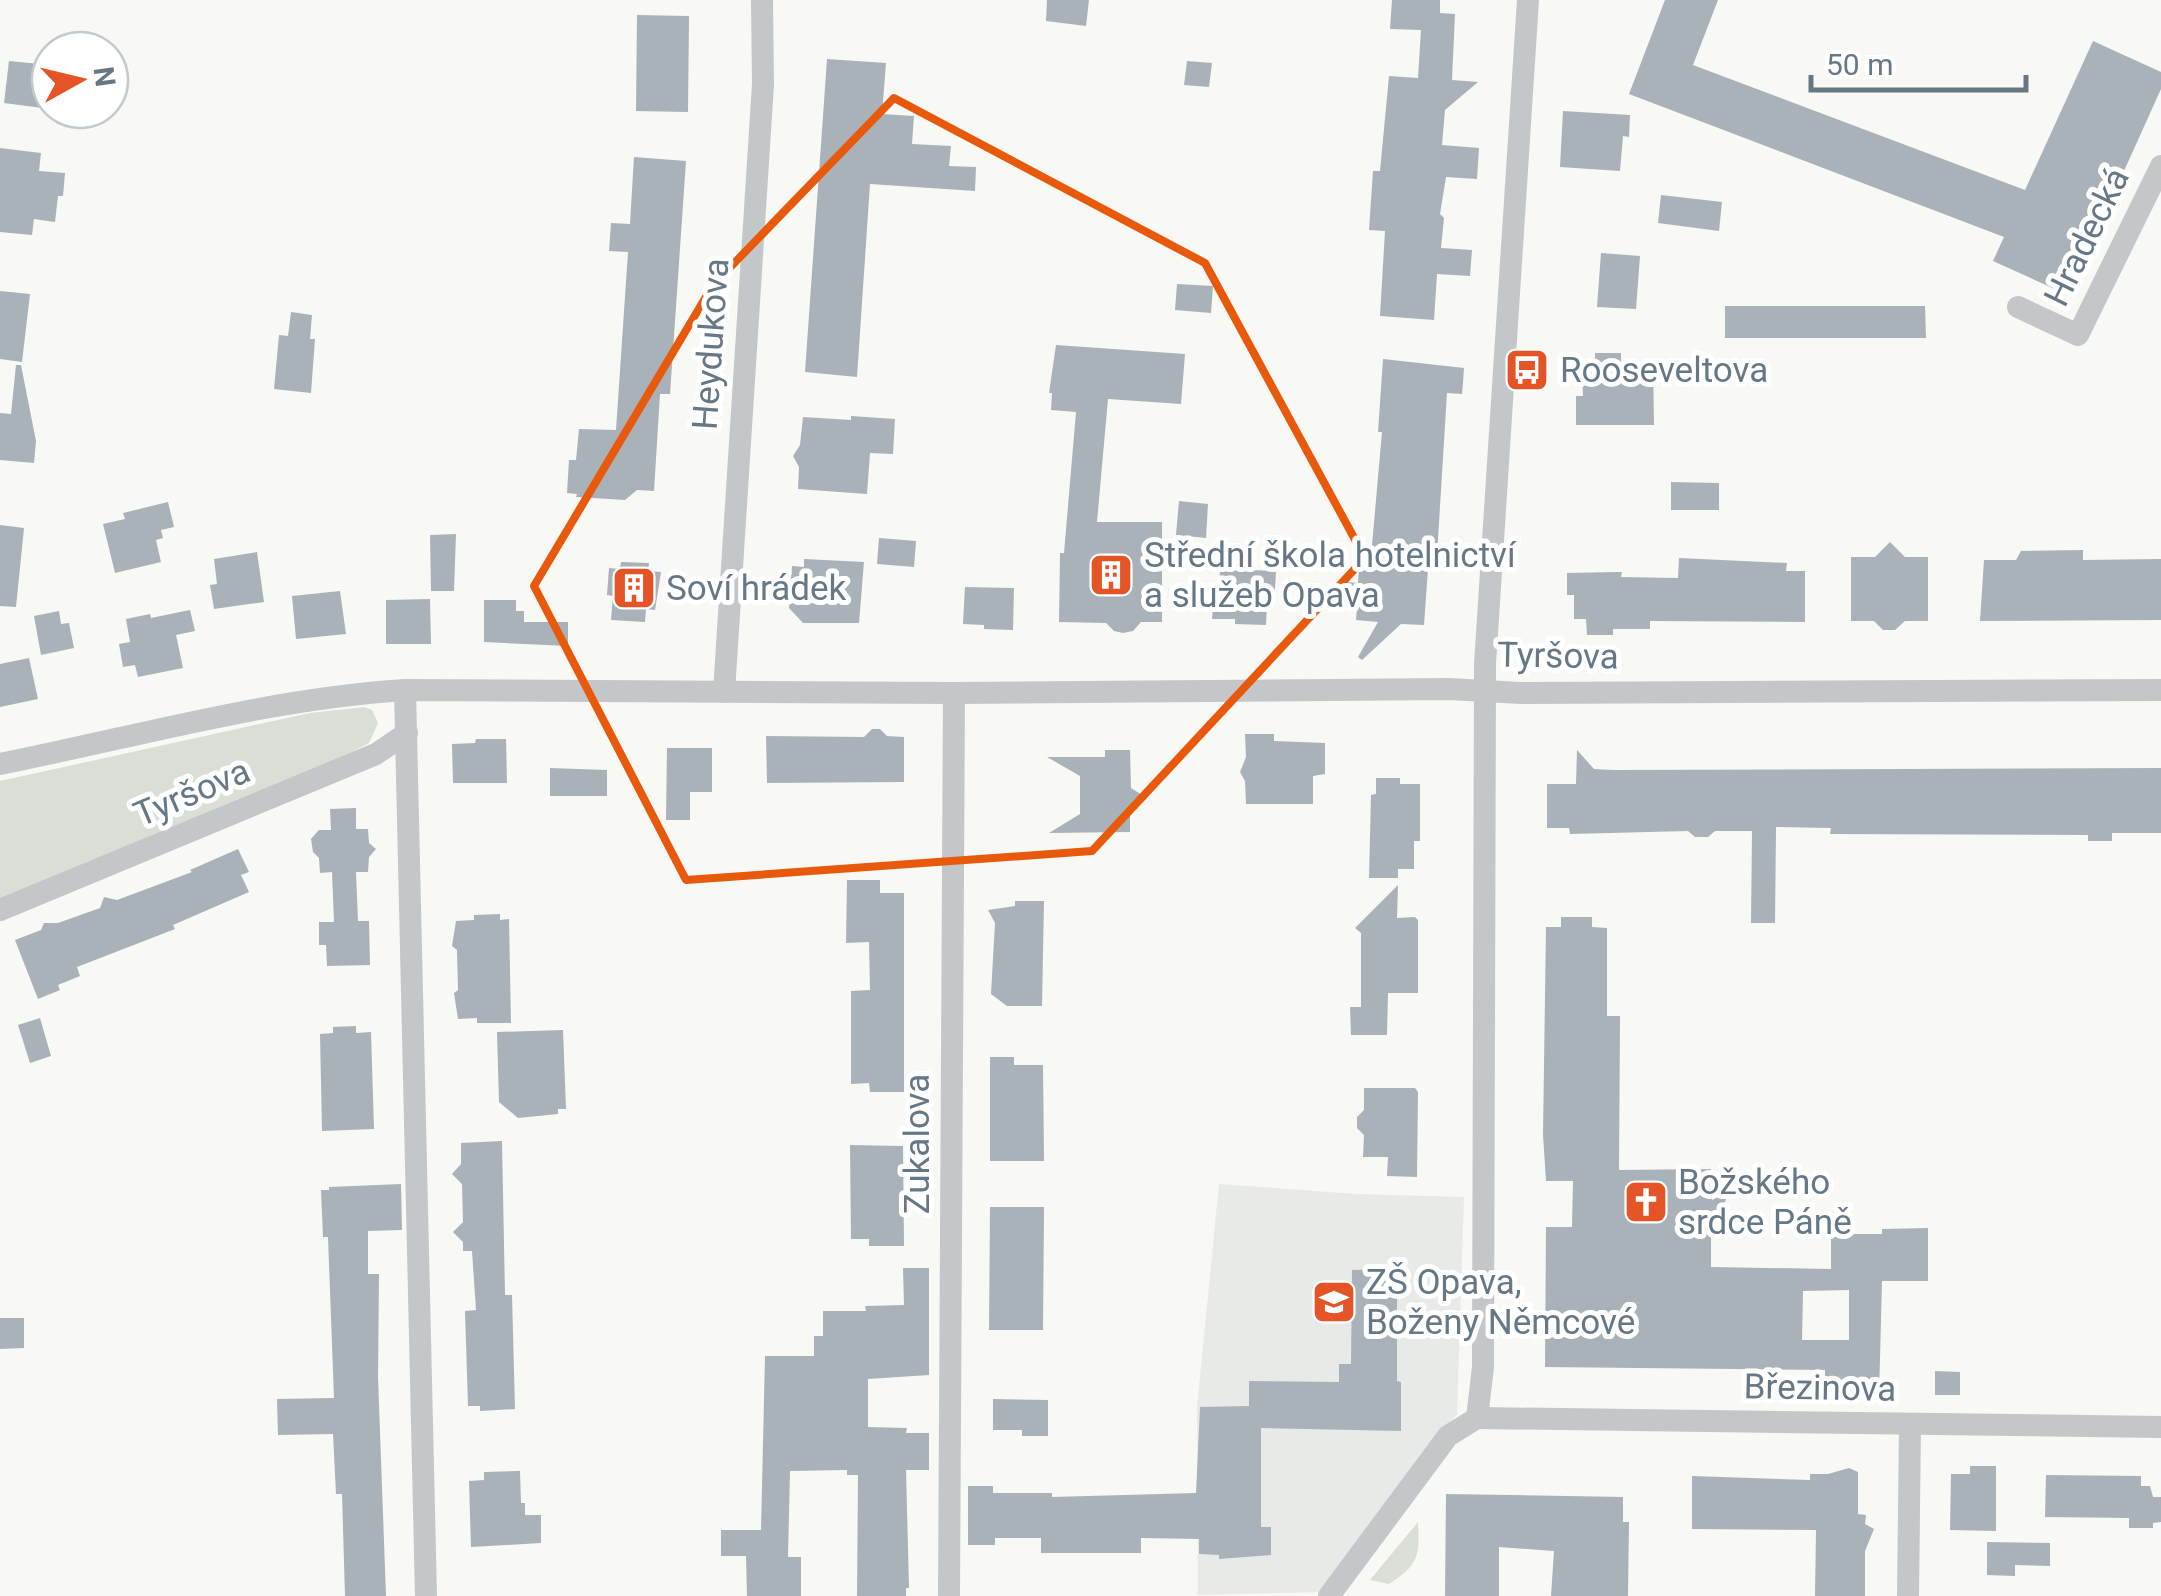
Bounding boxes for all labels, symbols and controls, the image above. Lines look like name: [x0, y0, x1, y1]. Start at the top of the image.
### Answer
north arrow: [30, 30, 130, 130]
scale bar: [1811, 30, 2026, 92]
text: 50 m: [1826, 47, 1893, 82]
text: N: [87, 65, 122, 89]
street label: Hradecká: [2036, 161, 2138, 313]
street label: Heydukova: [685, 257, 737, 431]
bus stop icon: Rooseveltova: [1504, 347, 1550, 393]
place label: Rooseveltova: [1560, 350, 1768, 391]
place label: Střední škola hotelnictví a služeb Opava: [1144, 535, 1517, 616]
building icon: Střední škola hotelnictví a služeb Opava: [1088, 552, 1134, 598]
building icon: Soví hrádek: [611, 565, 657, 611]
place label: Soví hrádek: [666, 568, 847, 609]
street label: Tyršova: [1497, 634, 1619, 678]
street label: Tyršova: [128, 750, 256, 836]
street label: Zukalova: [897, 1074, 938, 1214]
place label: Božského srdce Páně: [1678, 1162, 1852, 1243]
church icon: Božského srdce Páně: [1623, 1179, 1669, 1225]
place label: ZŠ Opava, Boženy Němcové: [1366, 1262, 1635, 1343]
school or university icon: ZŠ Opava, Boženy Němcové: [1311, 1279, 1357, 1325]
street label: Březinova: [1743, 1366, 1897, 1410]

